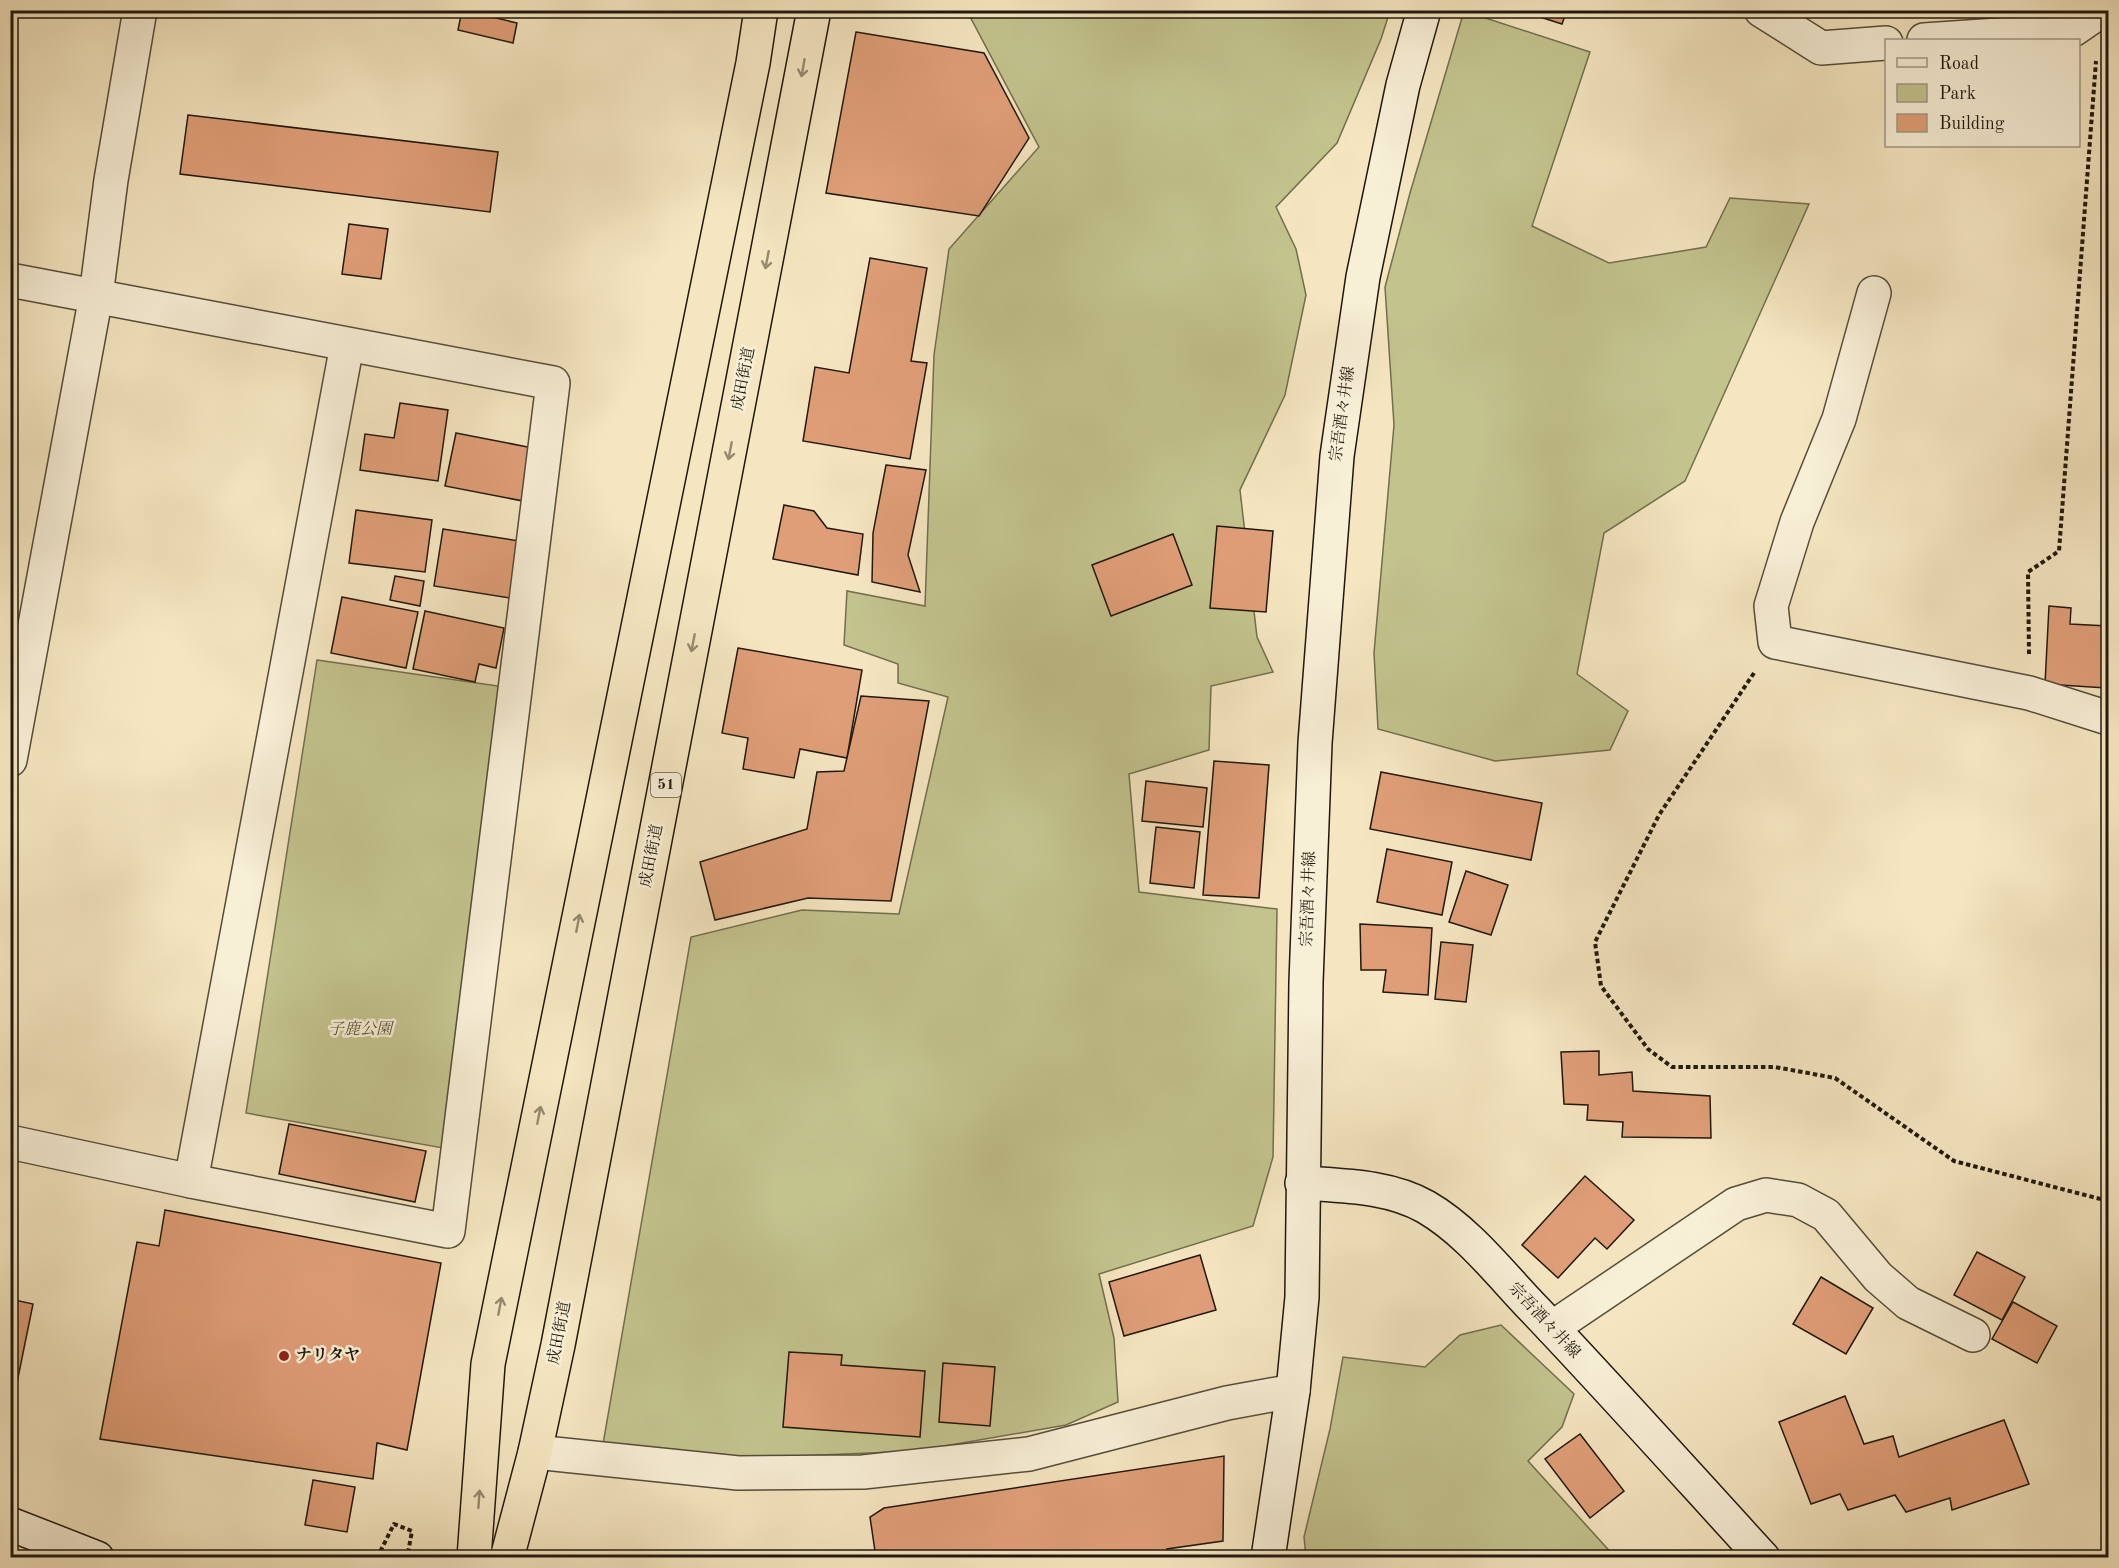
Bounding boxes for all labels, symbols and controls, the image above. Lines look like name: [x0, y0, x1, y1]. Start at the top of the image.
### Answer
legend: [1885, 39, 2080, 147]
text: Road: [1939, 55, 1979, 73]
one-way arrow: [797, 58, 808, 77]
text: Park: [1939, 85, 1976, 103]
text: Building: [1939, 115, 2005, 133]
one-way arrow: [761, 249, 772, 269]
street label: 成田街道: [728, 346, 758, 412]
street label: 宗吾酒々井線: [1326, 365, 1358, 463]
one-way arrow: [724, 441, 735, 461]
one-way arrow: [687, 632, 698, 652]
road number: 51: [651, 773, 681, 797]
street label: 成田街道: [636, 823, 666, 889]
street label: 宗吾酒々井線: [1297, 851, 1319, 947]
one-way arrow: [572, 914, 584, 933]
park label: 子鹿公園: [328, 1020, 395, 1038]
one-way arrow: [534, 1105, 545, 1125]
street label: 宗吾酒々井線: [1505, 1279, 1584, 1362]
one-way arrow: [495, 1296, 506, 1316]
street label: 成田街道: [544, 1300, 574, 1366]
place label: ナリタヤ: [296, 1347, 360, 1364]
marker: ナリタヤ: [277, 1349, 291, 1363]
one-way arrow: [473, 1490, 484, 1510]

